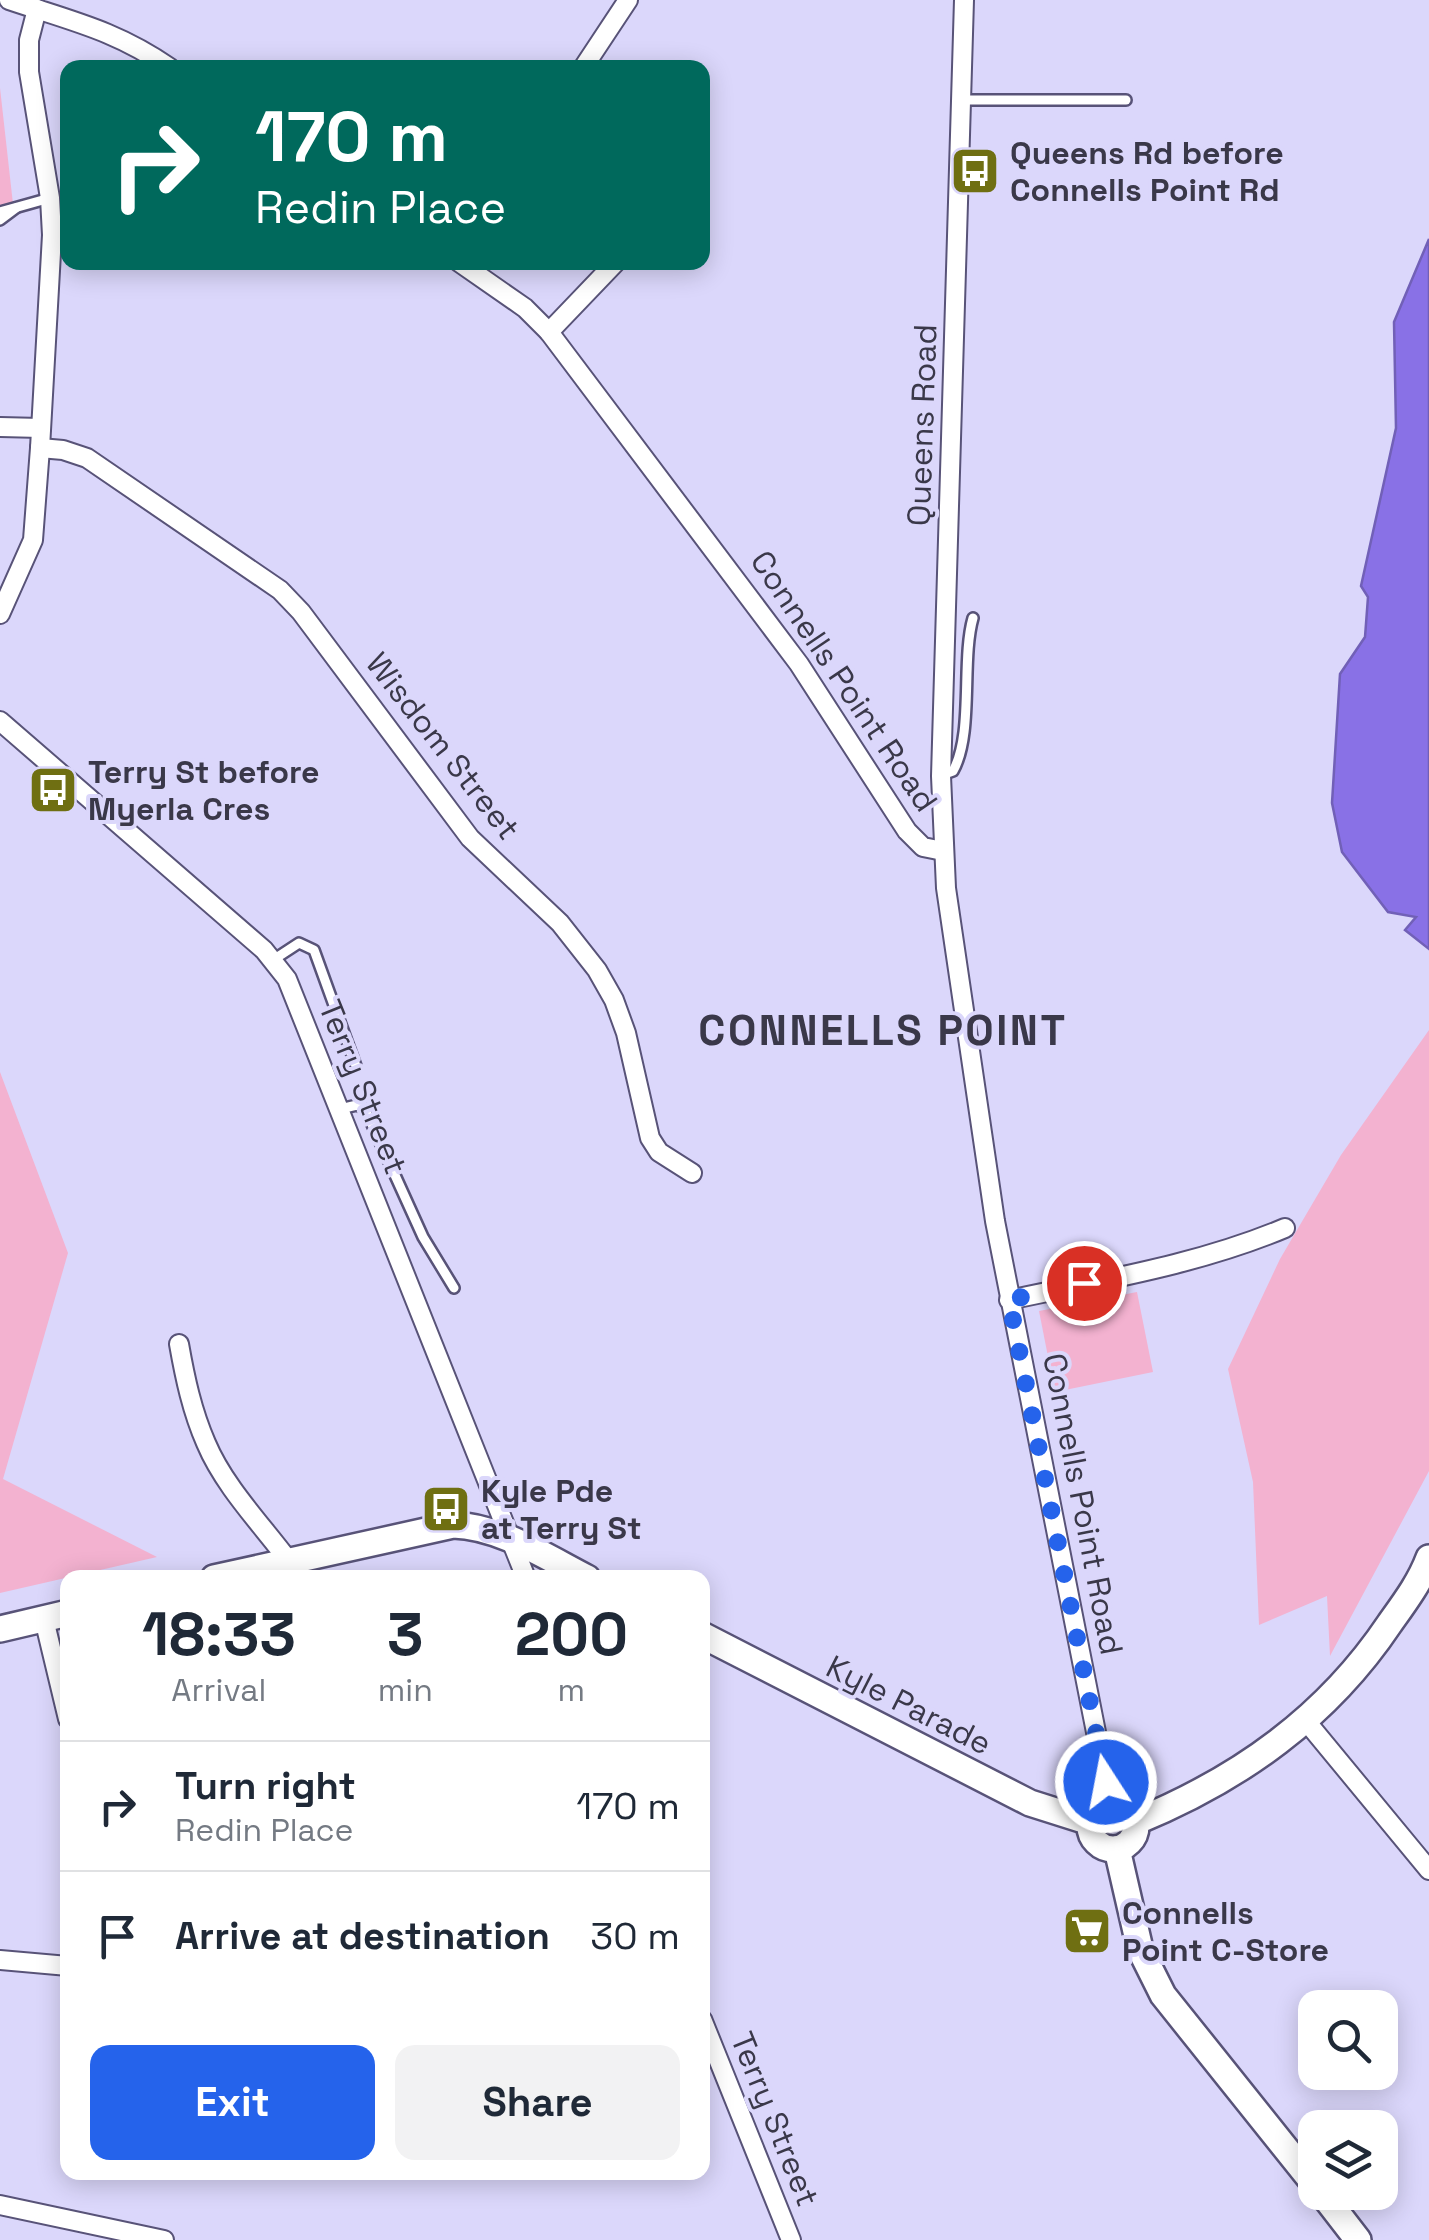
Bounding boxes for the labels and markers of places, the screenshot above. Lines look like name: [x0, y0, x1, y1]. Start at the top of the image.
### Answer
place label: Queens Rd before Connells Point Rd: [1010, 133, 1284, 210]
bus stop icon: Queens Rd before Connells Point Rd: [949, 145, 1001, 197]
place label: Terry St before Myerla Cres: [88, 752, 320, 829]
bus stop icon: Terry St before Myerla Cres: [27, 764, 79, 816]
pin: [1042, 1241, 1127, 1326]
place label: Kyle Pde at Terry St: [481, 1471, 642, 1548]
bus stop icon: Kyle Pde at Terry St: [420, 1483, 472, 1535]
place label: Connells Point C-Store: [1122, 1893, 1329, 1970]
supermarket icon: Connells Point C-Store: [1061, 1905, 1113, 1957]

